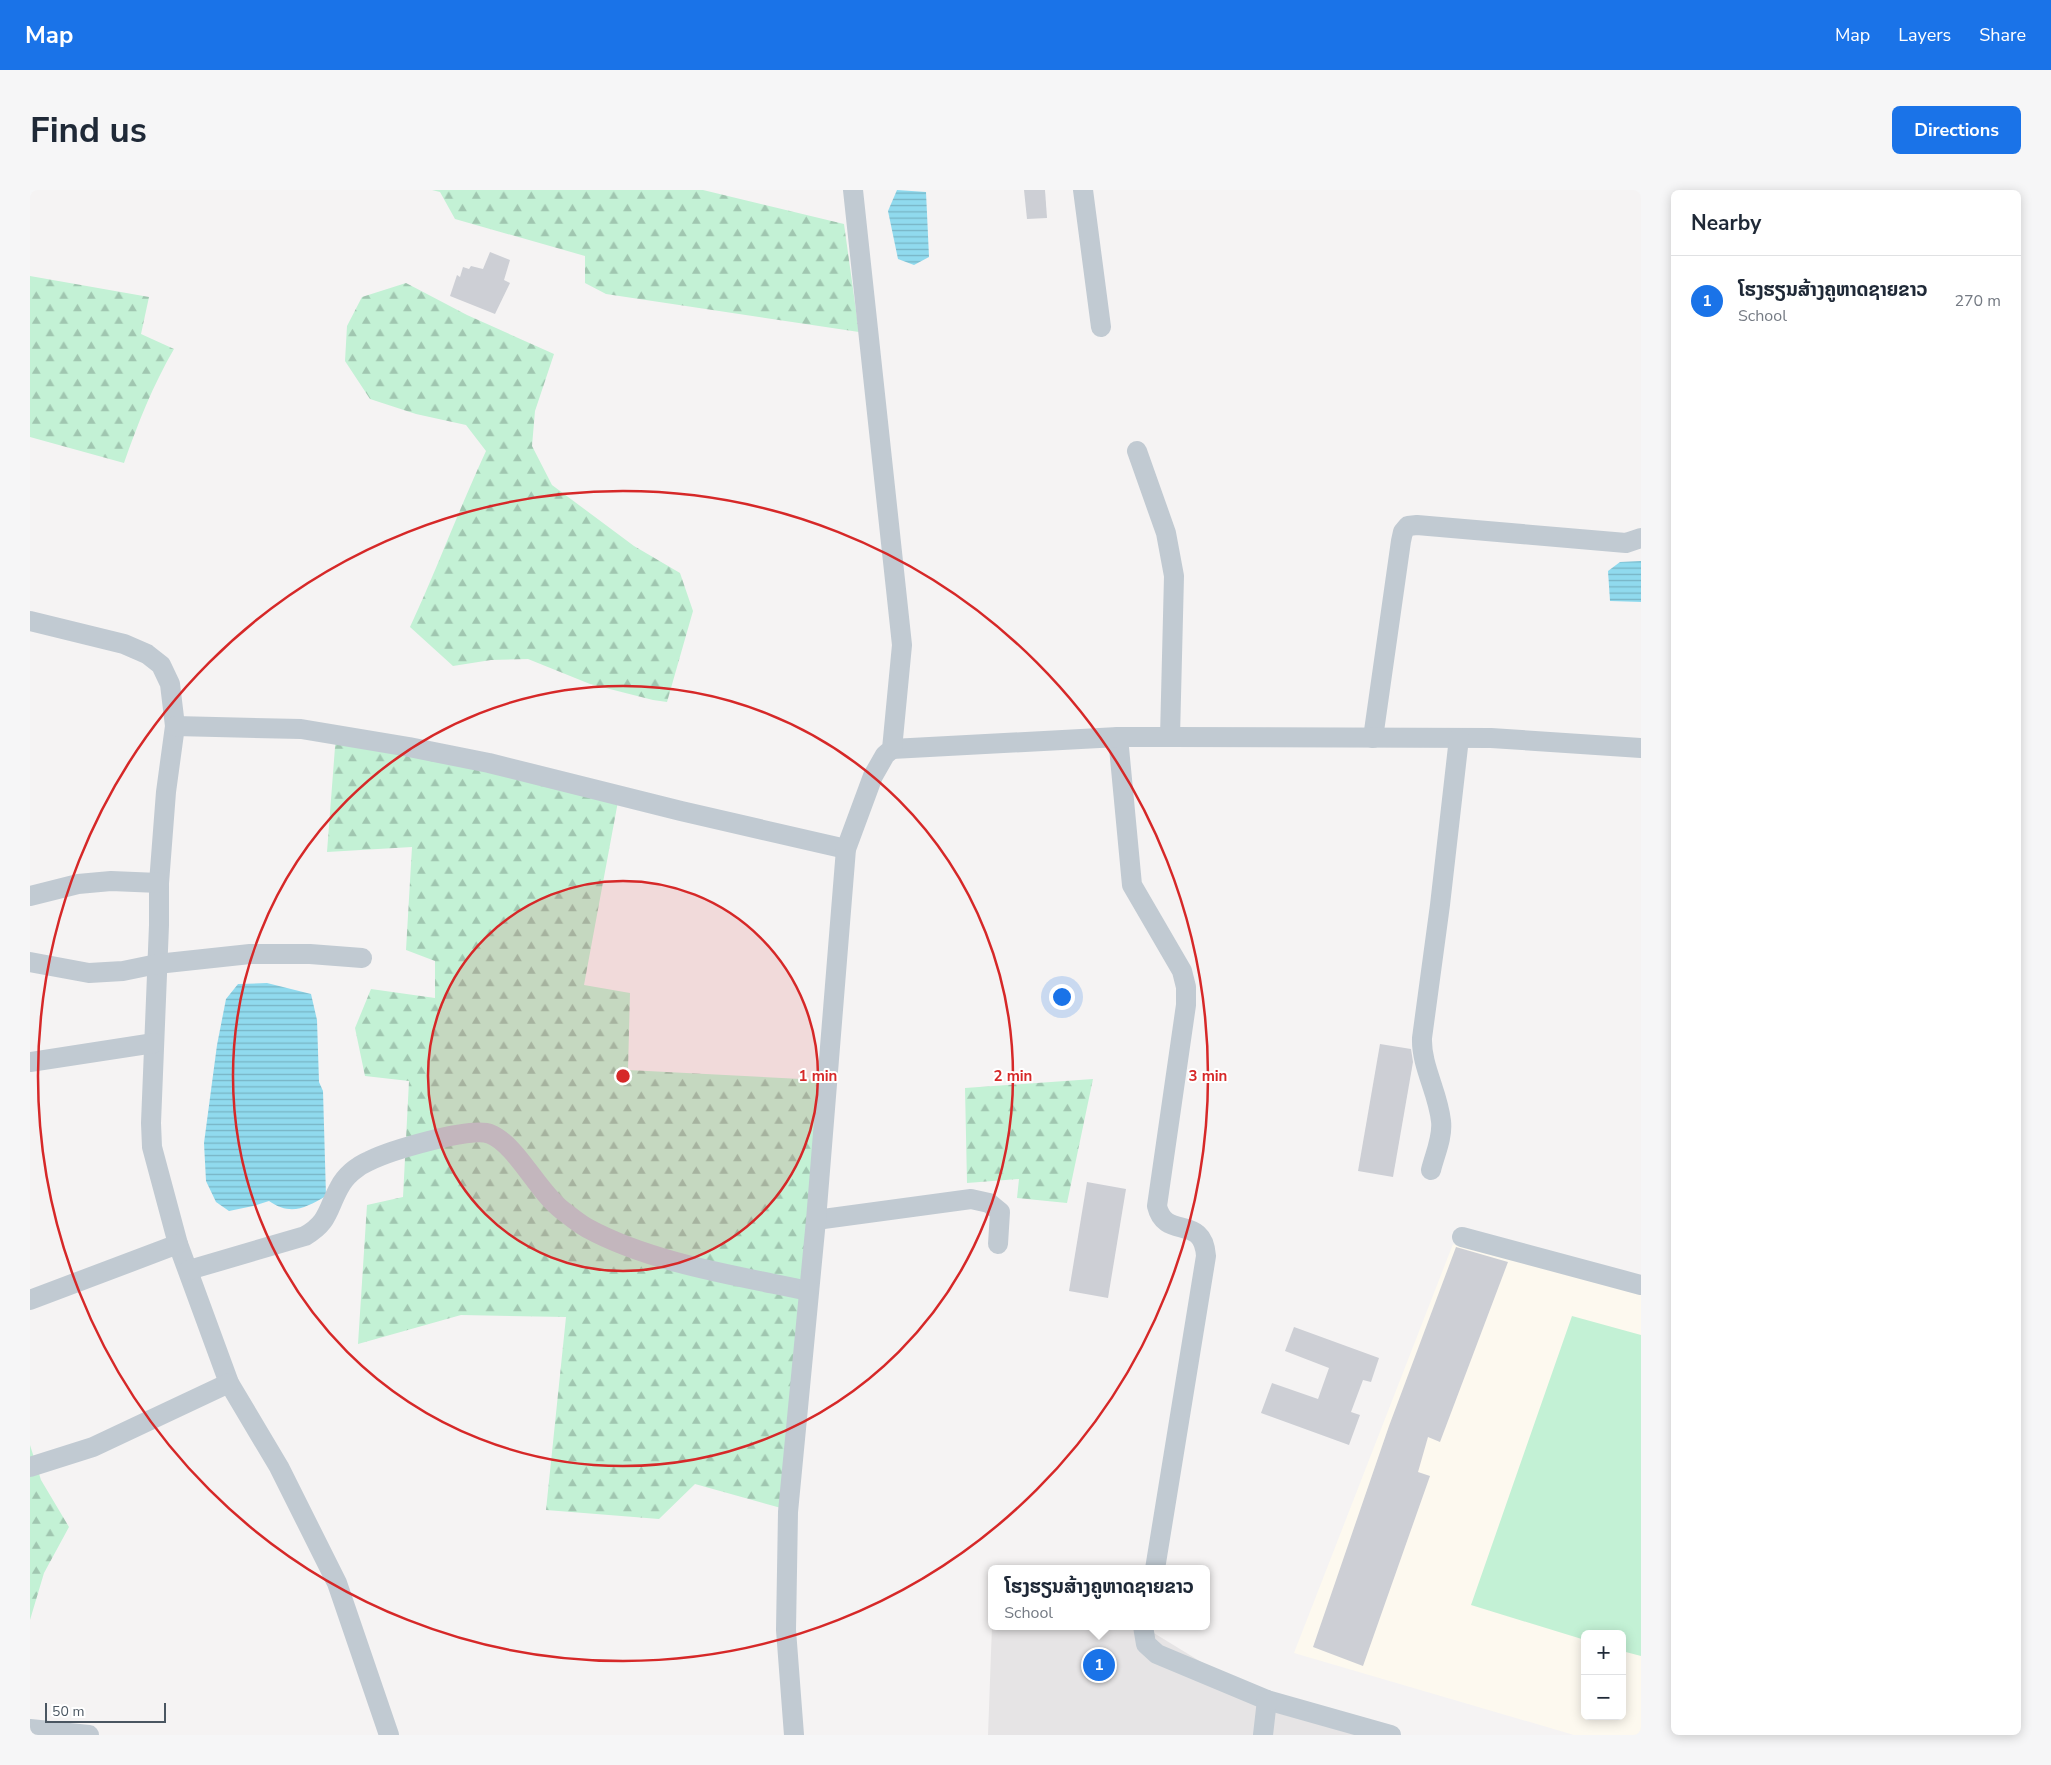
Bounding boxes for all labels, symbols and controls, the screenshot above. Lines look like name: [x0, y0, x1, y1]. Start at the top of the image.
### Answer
text: Map: [25, 19, 73, 51]
text: Map: [1835, 23, 1870, 47]
text: Layers: [1898, 23, 1951, 47]
text: Share: [1979, 23, 2026, 47]
button: Directions: [1892, 106, 2021, 154]
text: Find us: [30, 107, 147, 154]
text: Nearby: [1691, 209, 1761, 237]
text: ໂຮງຮຽນສ້າງຄູຫາດຊາຍຂາວ: [1738, 277, 1928, 303]
text: 1: [1702, 290, 1712, 312]
text: 270 m: [1954, 290, 2001, 312]
text: School: [1738, 305, 1787, 327]
your location: [1049, 984, 1075, 1010]
text: 1 min: [799, 1066, 837, 1086]
text: 2 min: [994, 1066, 1032, 1086]
text: 3 min: [1189, 1066, 1227, 1086]
centre of rings: [614, 1067, 632, 1085]
popup: [988, 1565, 1210, 1630]
text: ໂຮງຮຽນສ້າງຄູຫາດຊາຍຂາວ: [1004, 1574, 1194, 1600]
text: School: [1004, 1602, 1053, 1624]
map controls: [1581, 1630, 1626, 1720]
button: +: [1581, 1630, 1626, 1675]
pin: 1: [1083, 1646, 1115, 1684]
button: −: [1581, 1675, 1626, 1720]
scale bar: [45, 1700, 166, 1723]
text: 50 m: [52, 1702, 84, 1721]

